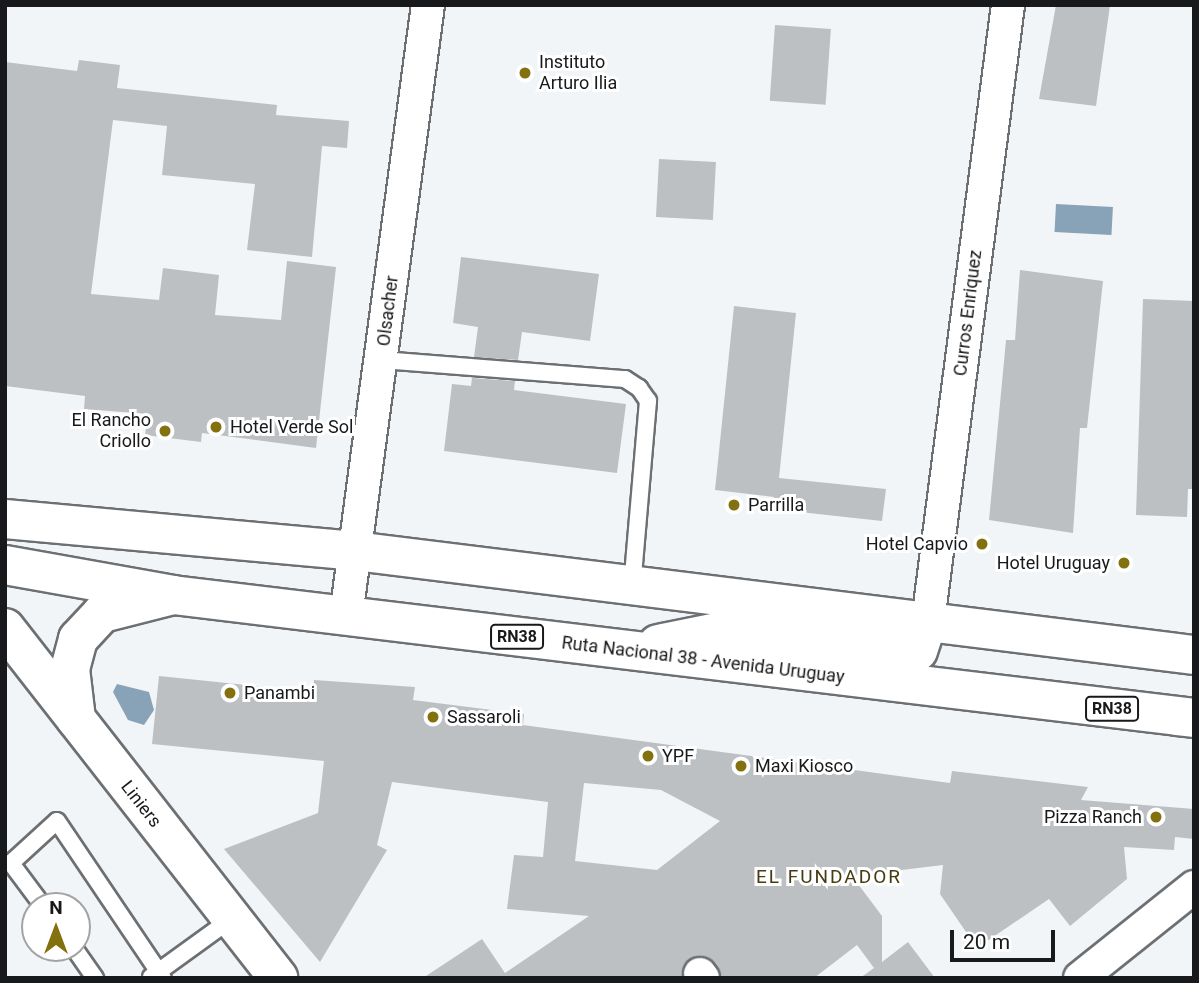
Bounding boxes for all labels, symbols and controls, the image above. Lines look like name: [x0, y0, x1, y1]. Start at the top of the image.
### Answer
place label: Instituto Arturo Ilia: [539, 52, 617, 94]
marker: Instituto Arturo Ilia: [517, 65, 533, 81]
street label: Curros Enriquez: [950, 249, 986, 377]
street label: Olsacher: [373, 275, 403, 347]
place label: El Rancho Criollo: [72, 410, 151, 452]
place label: Hotel Verde Sol: [230, 416, 353, 438]
marker: Hotel Verde Sol: [208, 419, 224, 435]
marker: El Rancho Criollo: [157, 423, 173, 439]
place label: Parrilla: [748, 494, 804, 516]
marker: Parrilla: [726, 497, 742, 513]
place label: Hotel Capvio: [866, 533, 968, 555]
marker: Hotel Capvio: [974, 536, 990, 552]
place label: Hotel Uruguay: [997, 552, 1110, 574]
marker: Hotel Uruguay: [1116, 555, 1132, 571]
road number: RN38: [489, 624, 545, 650]
street label: Ruta Nacional 38 - Avenida Uruguay: [560, 632, 846, 688]
place label: Panambi: [244, 682, 315, 704]
marker: Panambi: [222, 685, 238, 701]
road number: RN38: [1084, 696, 1140, 722]
place label: Sassaroli: [447, 706, 521, 728]
marker: Sassaroli: [425, 709, 441, 725]
place label: YPF: [662, 745, 694, 767]
marker: YPF: [640, 748, 656, 764]
place label: Maxi Kiosco: [755, 755, 853, 777]
marker: Maxi Kiosco: [733, 758, 749, 774]
street label: Liniers: [116, 776, 166, 832]
place label: Pizza Ranch: [1044, 806, 1142, 828]
marker: Pizza Ranch: [1148, 809, 1164, 825]
district label: EL FUNDADOR: [757, 866, 901, 888]
north arrow: [21, 892, 91, 962]
text: N: [49, 896, 63, 919]
scale bar: [954, 916, 1059, 960]
text: 20 m: [963, 930, 1010, 954]

